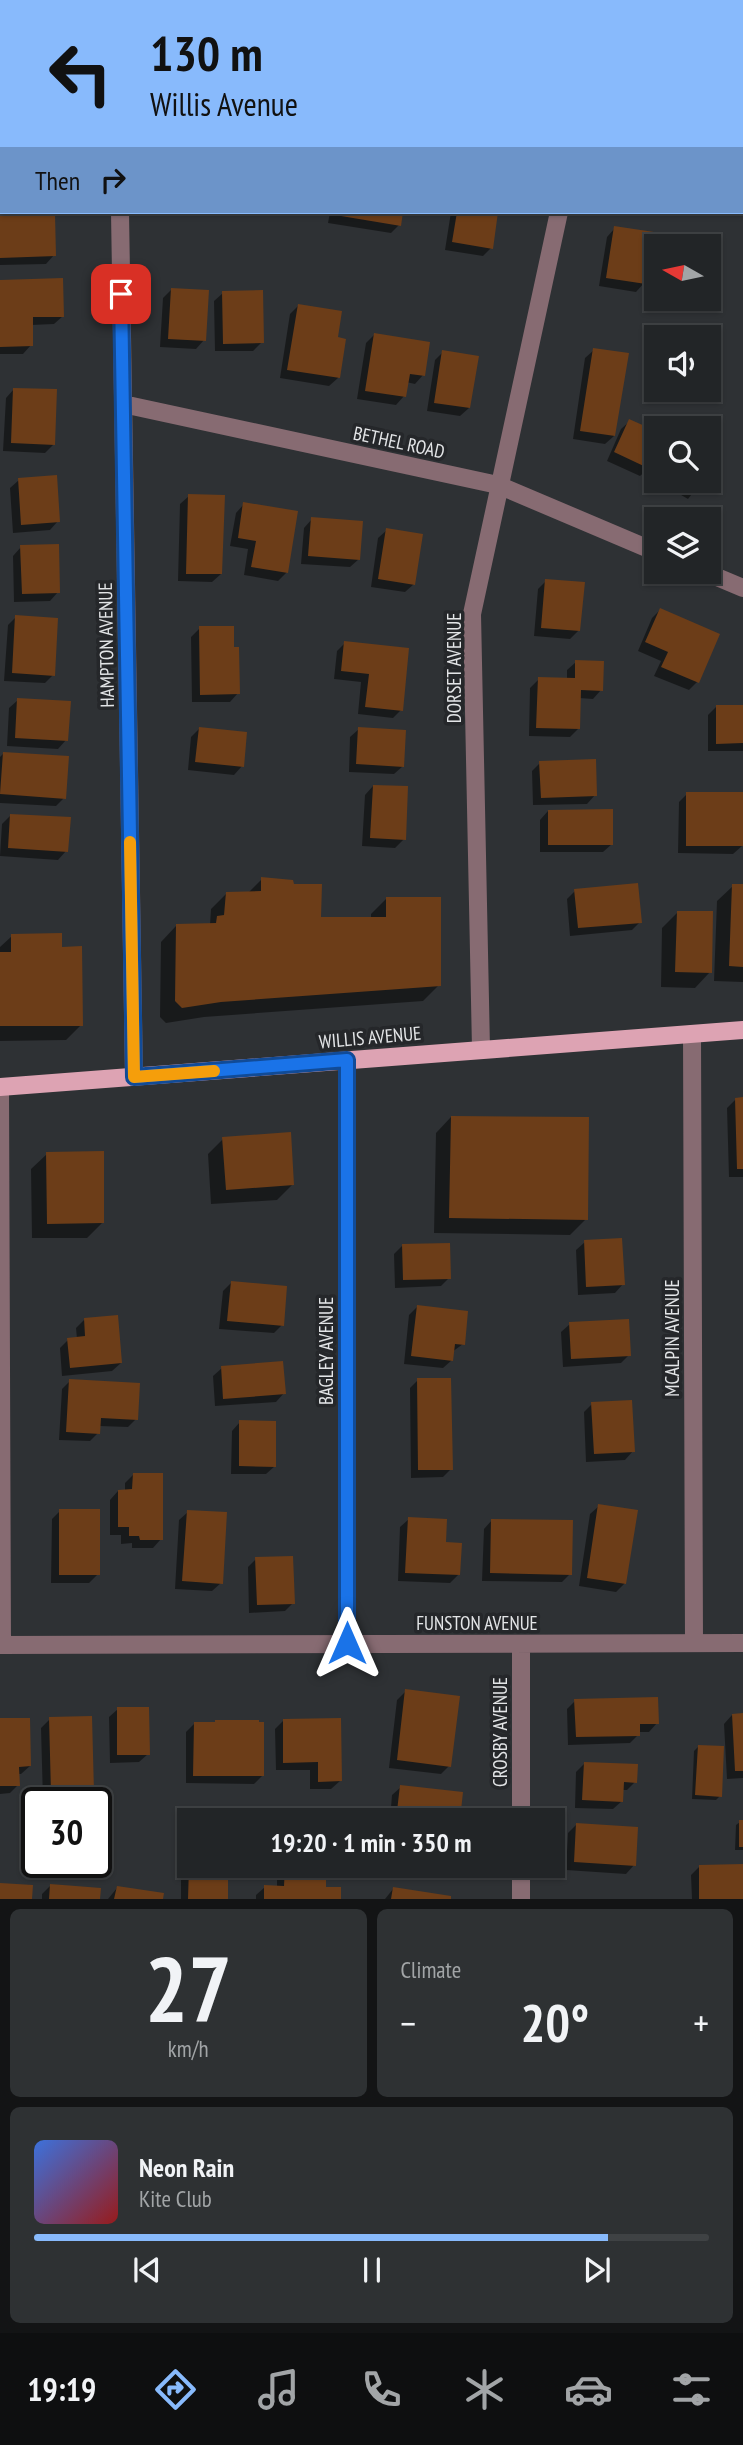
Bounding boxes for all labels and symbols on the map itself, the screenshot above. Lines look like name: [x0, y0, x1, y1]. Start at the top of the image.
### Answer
north arrow: [644, 234, 721, 312]
pin: [91, 264, 151, 324]
street label: BETHEL ROAD: [351, 421, 447, 463]
street label: HAMPTON AVENUE: [93, 582, 119, 708]
street label: DORSET AVENUE: [442, 613, 466, 723]
street label: WILLIS AVENUE: [318, 1021, 422, 1053]
street label: MCALPIN AVENUE: [660, 1279, 684, 1397]
street label: BAGLEY AVENUE: [314, 1297, 338, 1405]
position arrow: [310, 1606, 384, 1680]
street label: FUNSTON AVENUE: [416, 1611, 538, 1635]
street label: CROSBY AVENUE: [488, 1677, 512, 1787]
speed limit sign: 30: [21, 1787, 112, 1878]

